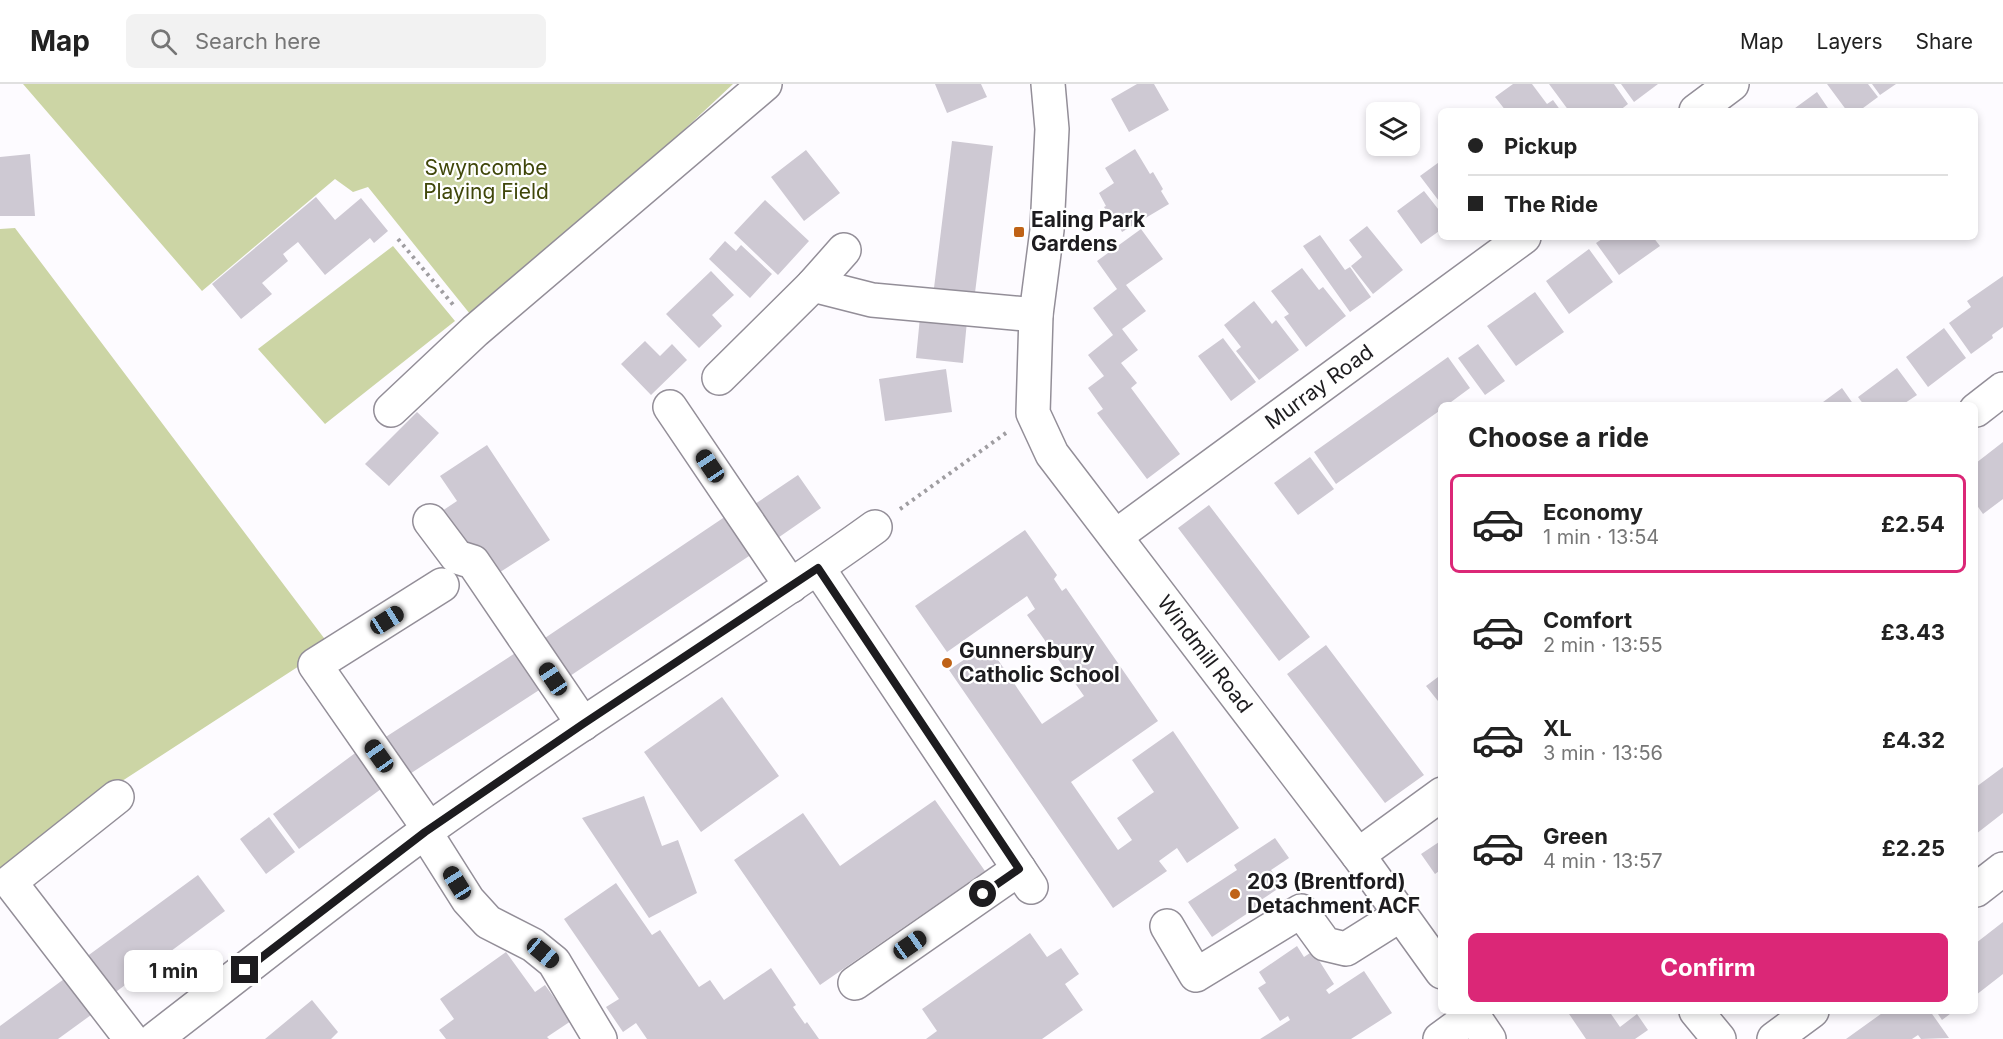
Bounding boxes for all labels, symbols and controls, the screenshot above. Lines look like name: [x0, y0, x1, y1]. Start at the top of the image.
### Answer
search box: [126, 14, 546, 68]
text: Map: [30, 24, 90, 58]
icon: search: [147, 25, 180, 58]
text: Search here: [195, 28, 321, 54]
text: Map: [1740, 29, 1784, 54]
text: Layers: [1817, 29, 1883, 54]
text: Share: [1916, 29, 1973, 54]
map controls: [1366, 102, 1420, 156]
button: layers: [1366, 102, 1420, 156]
text: Pickup: [1504, 133, 1578, 159]
park label: Swyncombe Playing Field: [423, 155, 549, 204]
text: The Ride: [1504, 191, 1598, 217]
place label: Ealing Park Gardens: [1031, 207, 1146, 256]
marker: Ealing Park Gardens: [1012, 225, 1026, 239]
street label: Murray Road: [1260, 339, 1378, 434]
text: Choose a ride: [1468, 421, 1649, 454]
car: [692, 446, 728, 486]
icon: car: [1471, 497, 1525, 551]
text: Economy: [1543, 499, 1643, 525]
text: £2.54: [1881, 511, 1945, 537]
text: 1 min · 13:54: [1543, 525, 1659, 549]
street label: Windmill Road: [1152, 590, 1258, 718]
car: [367, 603, 407, 637]
icon: car: [1471, 605, 1525, 659]
text: Comfort: [1543, 607, 1632, 633]
text: £3.43: [1881, 619, 1945, 645]
text: 2 min · 13:55: [1543, 633, 1663, 657]
place label: Gunnersbury Catholic School: [959, 638, 1120, 687]
marker: Gunnersbury Catholic School: [940, 656, 954, 670]
car: [535, 659, 571, 699]
icon: car: [1471, 713, 1525, 767]
text: XL: [1543, 715, 1572, 741]
text: £4.32: [1882, 727, 1945, 753]
car: [361, 736, 397, 776]
text: 3 min · 13:56: [1543, 741, 1663, 765]
icon: car: [1471, 821, 1525, 875]
text: Green: [1543, 823, 1608, 849]
text: £2.25: [1882, 835, 1945, 861]
text: 4 min · 13:57: [1543, 849, 1662, 873]
car: [440, 863, 474, 903]
place label: 203 (Brentford) Detachment ACF: [1247, 869, 1420, 918]
route start: [969, 880, 996, 907]
marker: 203 (Brentford) Detachment ACF: [1228, 887, 1242, 901]
car: [890, 927, 930, 963]
button: Confirm: [1468, 933, 1948, 1002]
car: [523, 935, 563, 971]
callout: 1 min: [125, 949, 224, 991]
route end: [231, 956, 258, 983]
text: 1 min: [149, 959, 198, 983]

